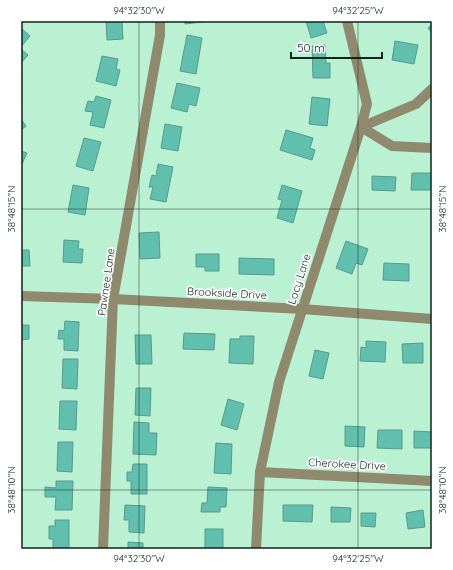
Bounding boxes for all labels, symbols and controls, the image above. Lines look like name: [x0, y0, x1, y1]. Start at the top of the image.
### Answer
text: 94°32'30"W: [113, 4, 165, 17]
text: 94°32'25"W: [332, 4, 384, 17]
scale bar: [291, 34, 382, 60]
text: 50 m: [297, 40, 325, 55]
text: 38°48'15"N: [5, 186, 18, 232]
text: 38°48'15"N: [436, 186, 449, 232]
street label: Pawnee Lane: [94, 247, 118, 317]
street label: Lacy Lane: [284, 252, 314, 306]
street label: Brookside Drive: [187, 284, 267, 302]
street label: Cherokee Drive: [308, 455, 386, 473]
text: 38°48'10"N: [5, 466, 18, 514]
text: 38°48'10"N: [436, 466, 449, 514]
text: 94°32'30"W: [113, 552, 165, 565]
text: 94°32'25"W: [332, 552, 384, 565]

